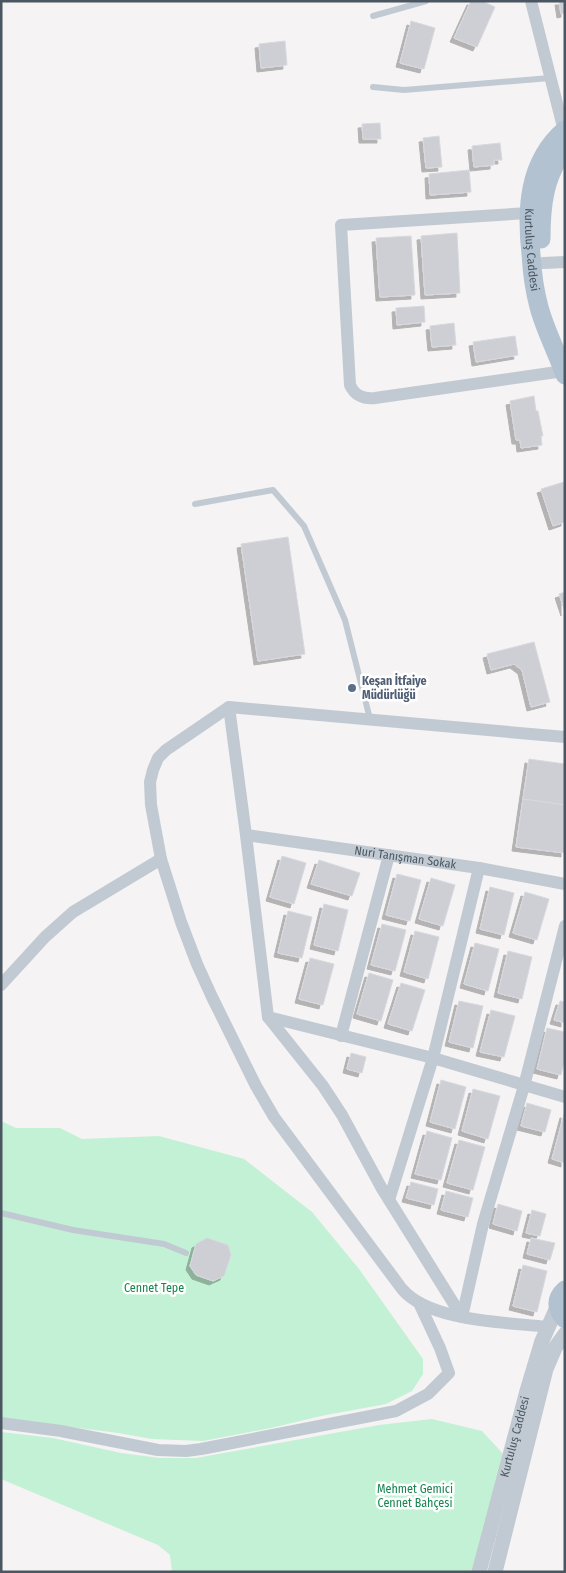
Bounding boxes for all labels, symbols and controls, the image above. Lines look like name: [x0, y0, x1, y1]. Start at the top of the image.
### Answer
street label: Kurtuluş Caddesi: [522, 208, 542, 292]
place label: Keşan İtfaiye Müdürlüğü: [362, 673, 427, 702]
marker: Keşan İtfaiye Müdürlüğü: [346, 682, 358, 694]
street label: Nuri Tanışman Sokak: [354, 843, 458, 872]
park label: Cennet Tepe: [124, 1281, 184, 1295]
street label: Kurtuluş Caddesi: [497, 1395, 532, 1479]
park label: Mehmet Gemici Cennet Bahçesi: [377, 1482, 453, 1510]

